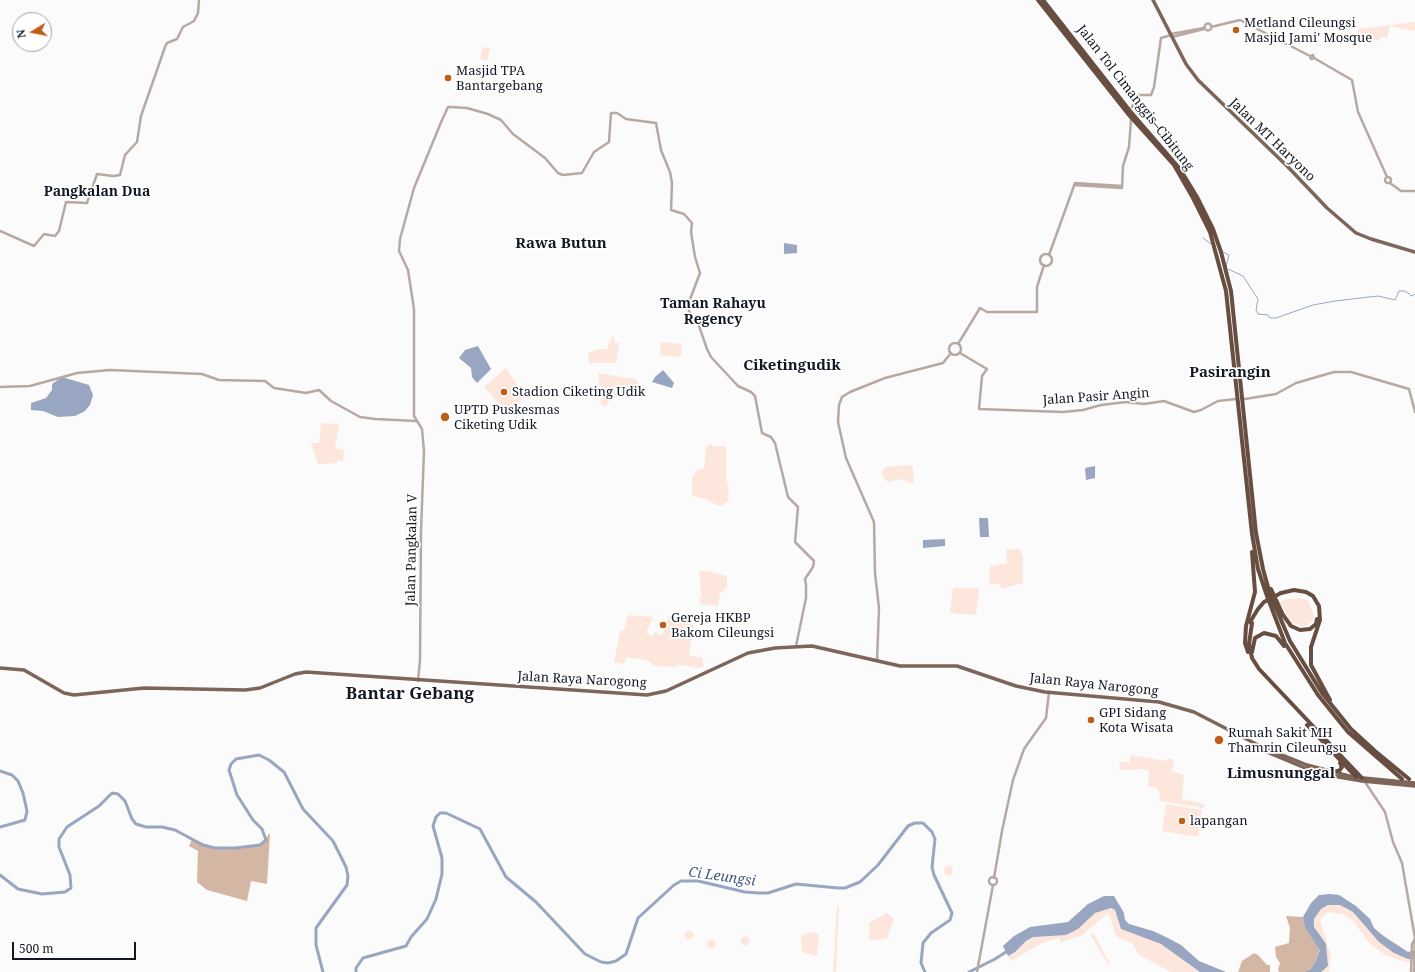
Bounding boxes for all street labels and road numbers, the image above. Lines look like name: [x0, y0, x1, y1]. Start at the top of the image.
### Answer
street label: Jalan Tol Cimanggis–Cibitung: [1073, 22, 1197, 174]
street label: Jalan MT Haryono: [1226, 95, 1318, 185]
street label: Jalan Pasir Angin: [1042, 385, 1150, 409]
street label: Jalan Pangkalan V: [403, 494, 421, 606]
street label: Jalan Raya Narogong: [517, 669, 647, 691]
street label: Jalan Raya Narogong: [1029, 670, 1159, 700]

